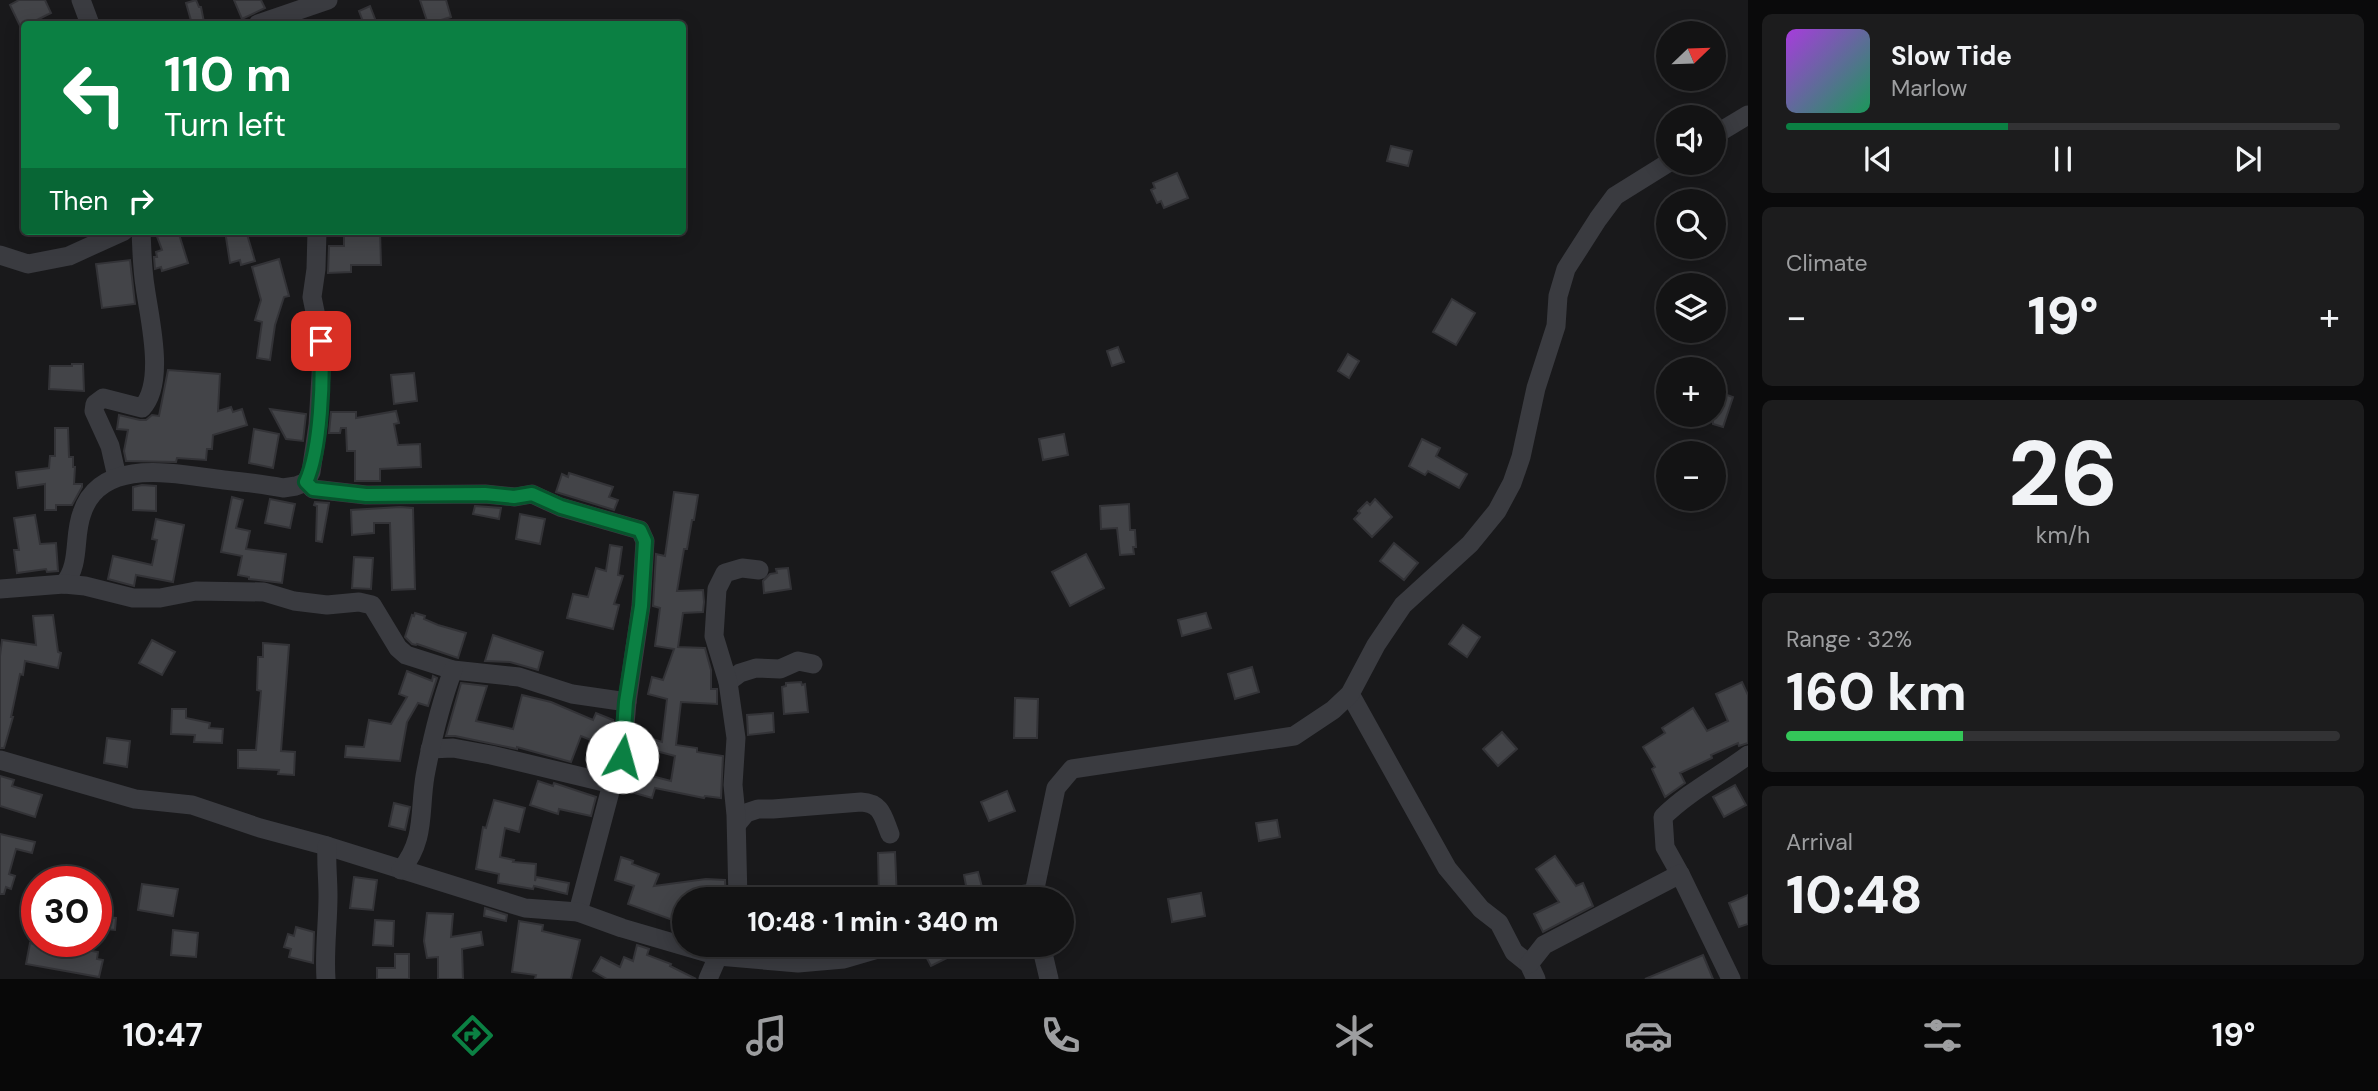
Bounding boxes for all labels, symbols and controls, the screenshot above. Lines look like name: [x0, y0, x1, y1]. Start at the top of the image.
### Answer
north arrow: [1656, 21, 1726, 91]
map controls: [1656, 21, 1726, 511]
text: Slow Tide: [1891, 39, 2012, 73]
text: 110 m: [164, 42, 292, 106]
icon: left: [49, 49, 140, 140]
text: Marlow: [1891, 73, 1967, 103]
text: Turn left: [164, 104, 286, 146]
button: sound: [1656, 105, 1726, 175]
icon: previous: [1859, 140, 1897, 178]
icon: pause: [2044, 140, 2082, 178]
icon: next: [2229, 140, 2267, 178]
icon: right: [122, 182, 160, 220]
text: Then: [49, 184, 108, 218]
button: search: [1656, 189, 1726, 259]
text: Climate: [1786, 248, 1868, 278]
button: layers: [1656, 273, 1726, 343]
text: 19°: [2027, 282, 2099, 350]
text: −: [1786, 292, 1807, 342]
text: +: [2319, 292, 2340, 342]
pin: [291, 311, 351, 371]
icon: arrive: [302, 322, 340, 360]
button: +: [1656, 357, 1726, 427]
text: 26: [2008, 415, 2118, 533]
button: −: [1656, 441, 1726, 511]
text: km/h: [2036, 520, 2090, 550]
text: Range · 32%: [1786, 624, 1912, 654]
text: 160 km: [1786, 658, 1967, 726]
position arrow: [585, 720, 659, 794]
text: Arrival: [1786, 827, 1853, 857]
text: 10:48: [1786, 861, 1923, 929]
speed limit sign: 30: [21, 866, 112, 957]
text: 10:48 · 1 min · 340 m: [747, 905, 999, 939]
icon: directions: [448, 1011, 497, 1060]
icon: music: [742, 1011, 791, 1060]
icon: phone: [1036, 1011, 1085, 1060]
icon: climate: [1330, 1011, 1379, 1060]
icon: car: [1624, 1011, 1673, 1060]
icon: filters: [1918, 1011, 1967, 1060]
text: 10:47: [123, 1014, 203, 1056]
text: 19°: [2212, 1014, 2255, 1056]

